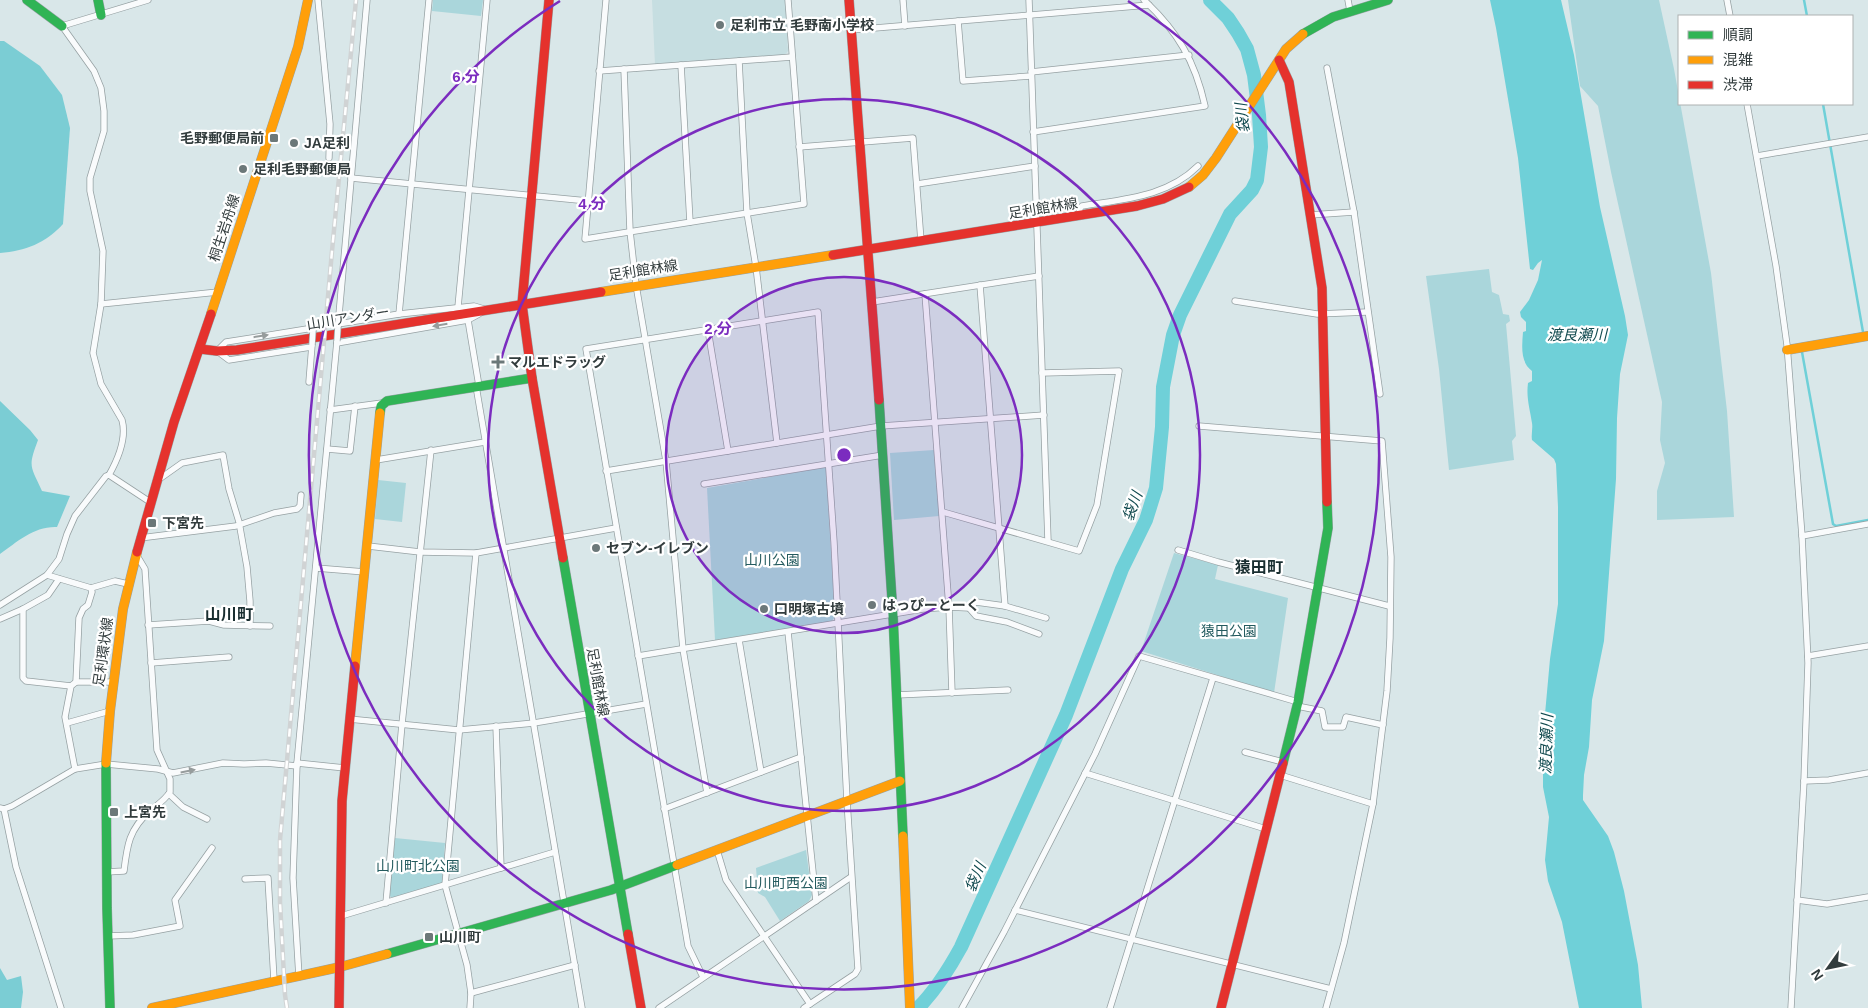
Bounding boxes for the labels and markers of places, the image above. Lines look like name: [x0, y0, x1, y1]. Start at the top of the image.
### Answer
place label: 足利市立 毛野南小学校: [730, 17, 874, 33]
marker: 足利市立 毛野南小学校: [714, 19, 726, 31]
place label: 毛野郵便局前: [180, 130, 264, 146]
marker: 毛野郵便局前: [268, 132, 280, 144]
place label: JA足利: [304, 135, 350, 151]
marker: JA足利: [288, 137, 300, 149]
place label: 足利毛野郵便局: [253, 161, 351, 177]
marker: 足利毛野郵便局: [237, 163, 249, 175]
place label: マルエドラッグ: [508, 354, 606, 370]
marker: マルエドラッグ: [492, 356, 504, 368]
centre of rings: [835, 446, 853, 464]
place label: 下宮先: [162, 515, 204, 531]
marker: 下宮先: [146, 517, 158, 529]
place label: セブン-イレブン: [606, 540, 709, 556]
marker: セブン-イレブン: [590, 542, 602, 554]
place label: はっぴーとーく: [882, 597, 980, 613]
marker: はっぴーとーく: [866, 599, 878, 611]
place label: 口明塚古墳: [774, 601, 844, 617]
marker: 口明塚古墳: [758, 603, 770, 615]
place label: 上宮先: [124, 804, 166, 820]
marker: 上宮先: [108, 806, 120, 818]
place label: 山川町: [439, 929, 481, 945]
marker: 山川町: [423, 931, 435, 943]

